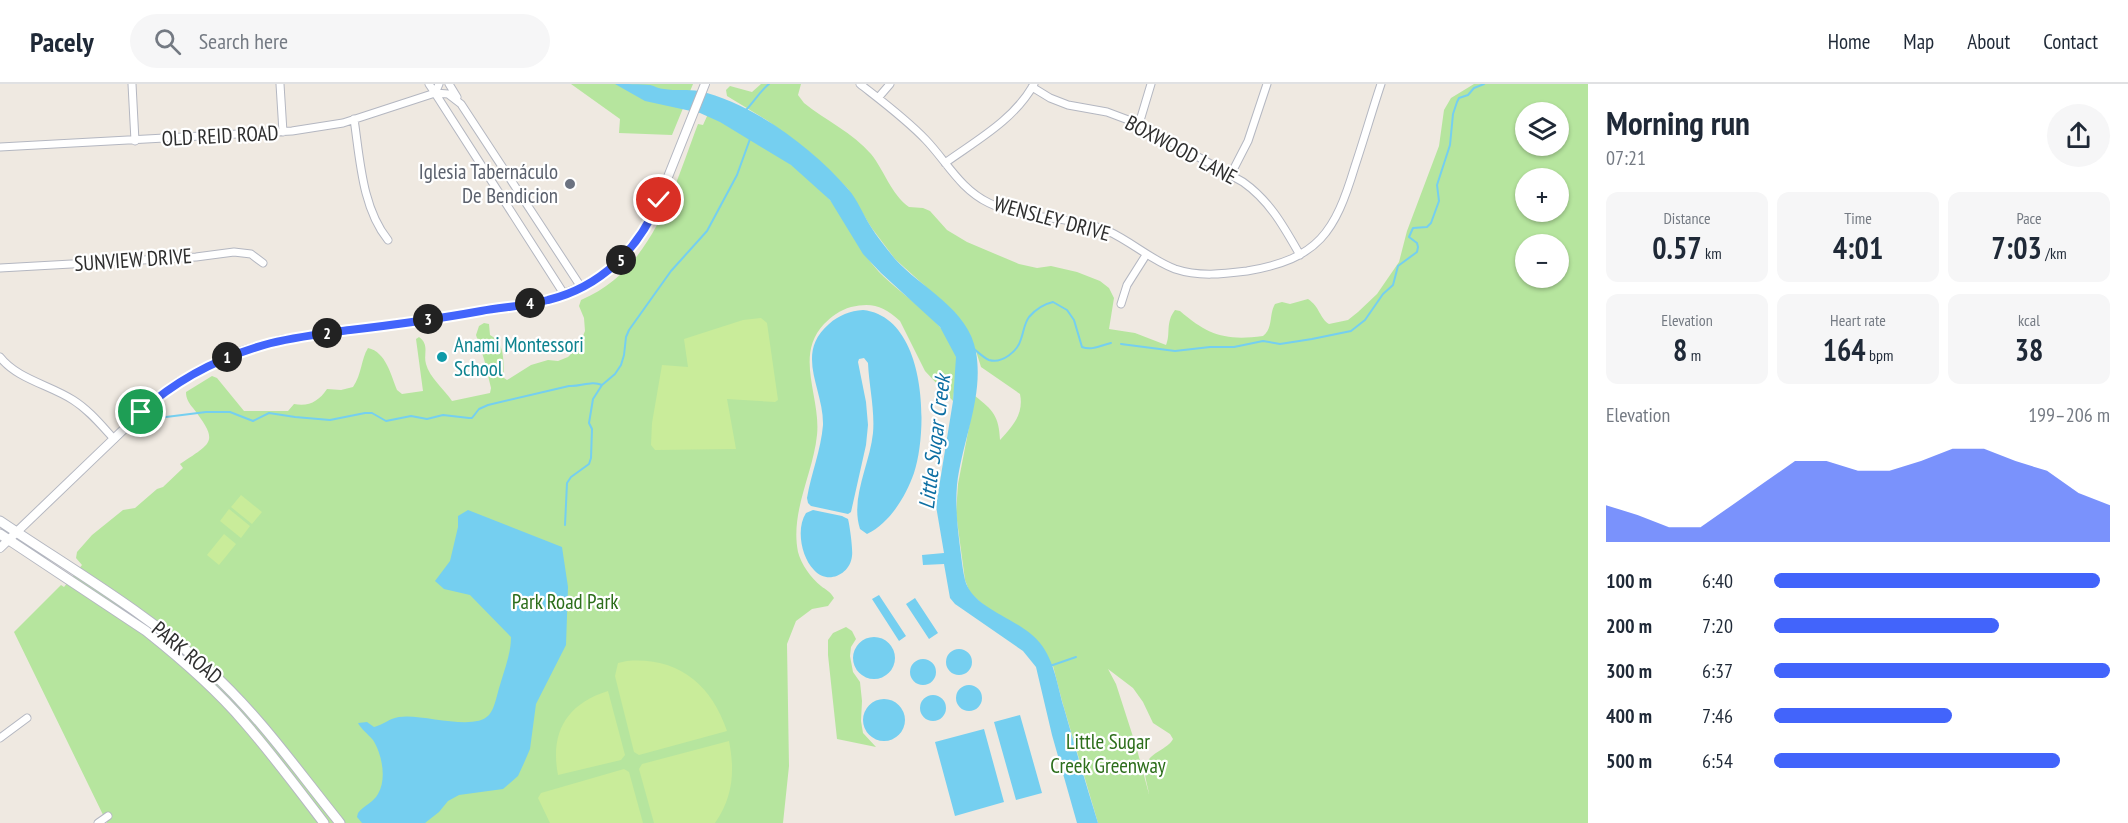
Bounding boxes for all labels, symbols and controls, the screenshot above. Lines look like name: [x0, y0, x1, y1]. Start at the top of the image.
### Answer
search box: [130, 14, 550, 68]
text: Pacely: [30, 23, 94, 60]
icon: search: [151, 25, 184, 58]
text: Search here: [199, 27, 288, 55]
text: Home: [1828, 28, 1870, 55]
text: Map: [1903, 28, 1934, 55]
text: About: [1967, 28, 2010, 55]
text: Contact: [2043, 28, 2098, 55]
text: Morning run: [1606, 101, 1750, 144]
map controls: [1515, 102, 1569, 288]
button: layers: [1515, 102, 1569, 156]
button: share: [2047, 104, 2110, 167]
street label: BOXWOOD LANE: [1121, 109, 1242, 190]
street label: OLD REID ROAD: [161, 119, 279, 152]
text: 07:21: [1606, 145, 1646, 171]
place label: Iglesia Tabernáculo De Bendicion: [419, 158, 558, 209]
button: +: [1515, 168, 1569, 222]
pin: [633, 174, 684, 225]
marker: Iglesia Tabernáculo De Bendicion: [563, 177, 577, 191]
icon: check: [642, 183, 675, 216]
street label: WENSLEY DRIVE: [991, 190, 1113, 247]
text: Distance: [1663, 208, 1711, 228]
text: Time: [1844, 208, 1872, 228]
text: Pace: [2016, 208, 2042, 228]
text: 0.57: [1652, 228, 1702, 267]
text: 4:01: [1833, 228, 1883, 267]
text: 7:03: [1991, 228, 2042, 267]
button: −: [1515, 234, 1569, 288]
street label: SUNVIEW DRIVE: [73, 242, 193, 277]
text: km: [1702, 243, 1722, 263]
text: /km: [2042, 243, 2067, 263]
pin: 5: [606, 245, 636, 275]
text: 5: [617, 250, 625, 270]
pin: 4: [515, 288, 545, 318]
text: 4: [526, 293, 534, 313]
pin: 3: [413, 304, 443, 334]
text: 3: [424, 309, 432, 329]
text: Elevation: [1661, 310, 1713, 330]
text: Heart rate: [1830, 310, 1886, 330]
text: kcal: [2018, 310, 2040, 330]
pin: 2: [312, 318, 342, 348]
text: 2: [323, 323, 331, 343]
text: 8: [1673, 330, 1687, 369]
text: 164: [1823, 330, 1866, 369]
text: 38: [2015, 330, 2043, 369]
place label: Anami Montessori School: [454, 331, 584, 382]
pin: 1: [212, 342, 242, 372]
text: m: [1687, 345, 1701, 365]
text: bpm: [1866, 345, 1893, 365]
text: 1: [223, 347, 231, 367]
marker: Anami Montessori School: [435, 350, 449, 364]
water label: Little Sugar Creek: [912, 371, 956, 511]
pin: [115, 386, 166, 437]
icon: arrive: [124, 395, 157, 428]
text: Elevation: [1606, 402, 1670, 428]
text: 199–206 m: [2028, 402, 2110, 428]
text: 100 m: [1606, 568, 1652, 594]
text: 6:40: [1702, 568, 1733, 594]
park label: Park Road Park: [512, 588, 618, 615]
text: 200 m: [1606, 613, 1652, 639]
text: 7:20: [1702, 613, 1733, 639]
street label: PARK ROAD: [146, 615, 228, 690]
text: 300 m: [1606, 658, 1652, 684]
text: 6:37: [1702, 658, 1733, 684]
text: 400 m: [1606, 703, 1652, 729]
text: 7:46: [1702, 703, 1733, 729]
park label: Little Sugar Creek Greenway: [1050, 728, 1166, 779]
text: 500 m: [1606, 748, 1652, 774]
text: 6:54: [1702, 748, 1733, 774]

